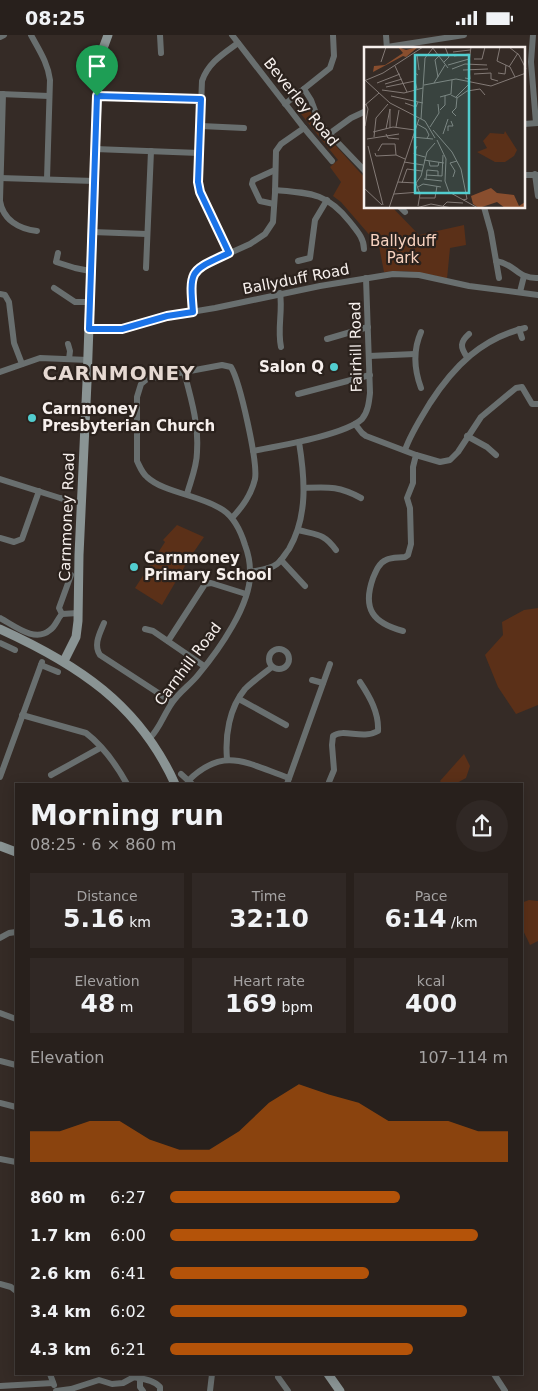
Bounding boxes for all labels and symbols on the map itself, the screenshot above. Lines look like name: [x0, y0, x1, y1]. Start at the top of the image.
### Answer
pin: [76, 45, 118, 96]
inset map: [364, 47, 526, 209]
street label: Beverley Road: [260, 54, 342, 150]
park label: Ballyduff Park: [370, 232, 437, 267]
street label: Ballyduff Road: [241, 260, 351, 298]
street label: Fairhill Road: [346, 301, 366, 393]
place label: Salon Q: [259, 358, 324, 376]
district label: CARNMONEY: [42, 361, 196, 385]
marker: Salon Q: [328, 361, 340, 373]
place label: Carnmoney Presbyterian Church: [42, 400, 215, 435]
marker: Carnmoney Presbyterian Church: [26, 412, 38, 424]
street label: Carnmoney Road: [56, 452, 78, 582]
place label: Carnmoney Primary School: [144, 549, 272, 584]
marker: Carnmoney Primary School: [128, 561, 140, 573]
street label: Carnhill Road: [151, 619, 225, 709]

